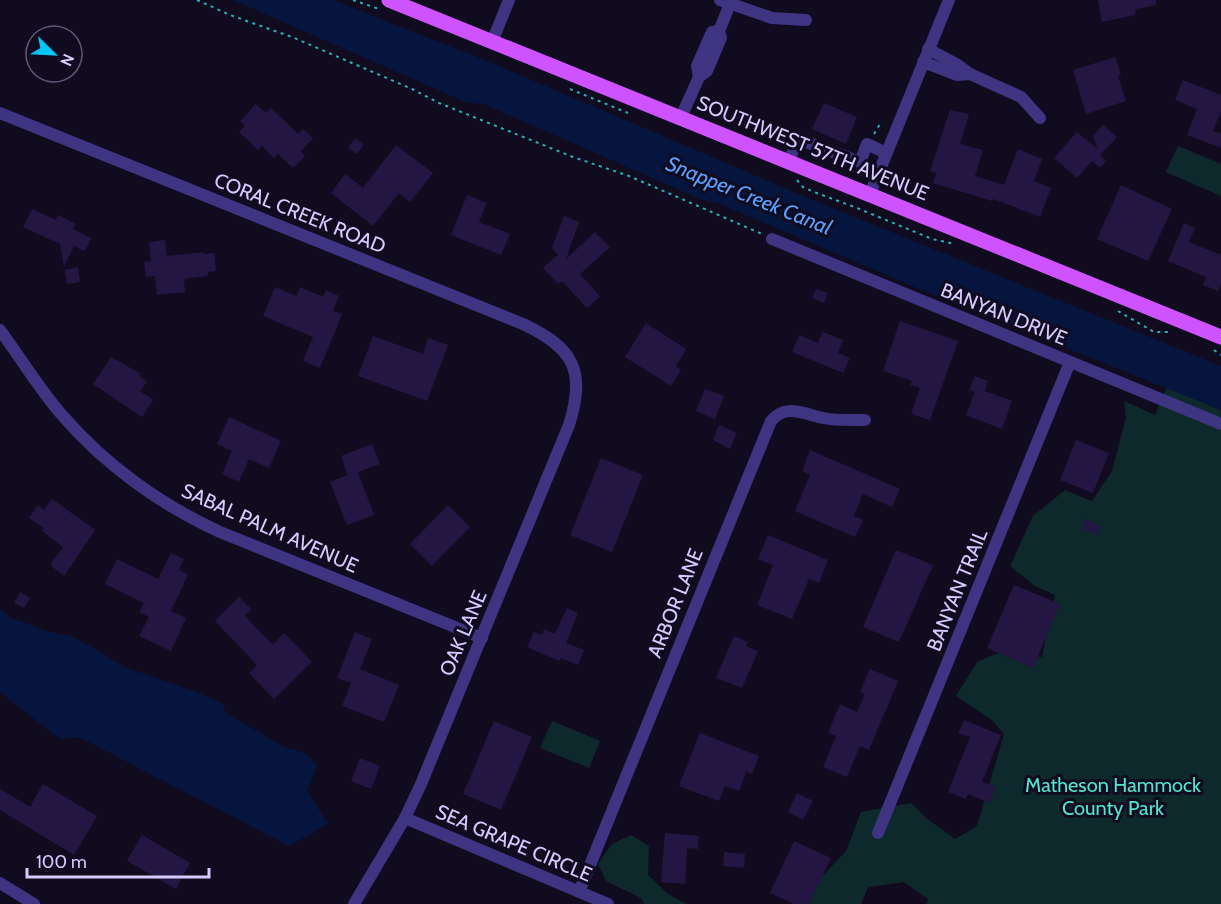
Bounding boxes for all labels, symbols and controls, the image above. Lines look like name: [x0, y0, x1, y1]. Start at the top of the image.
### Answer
north arrow: [24, 24, 84, 84]
text: N: [56, 51, 78, 69]
street label: SOUTHWEST 57TH AVENUE: [694, 90, 932, 206]
water label: Snapper Creek Canal: [663, 150, 836, 240]
street label: CORAL CREEK ROAD: [211, 168, 389, 258]
street label: BANYAN DRIVE: [937, 278, 1071, 350]
street label: SABAL PALM AVENUE: [178, 478, 362, 578]
street label: BANYAN TRAIL: [922, 525, 992, 655]
street label: ARBOR LANE: [642, 545, 708, 661]
street label: OAK LANE: [434, 587, 492, 679]
park label: Matheson Hammock County Park: [1025, 773, 1201, 820]
street label: SEA GRAPE CIRCLE: [432, 799, 596, 887]
scale bar: [27, 841, 208, 879]
text: 100 m: [36, 851, 87, 873]

